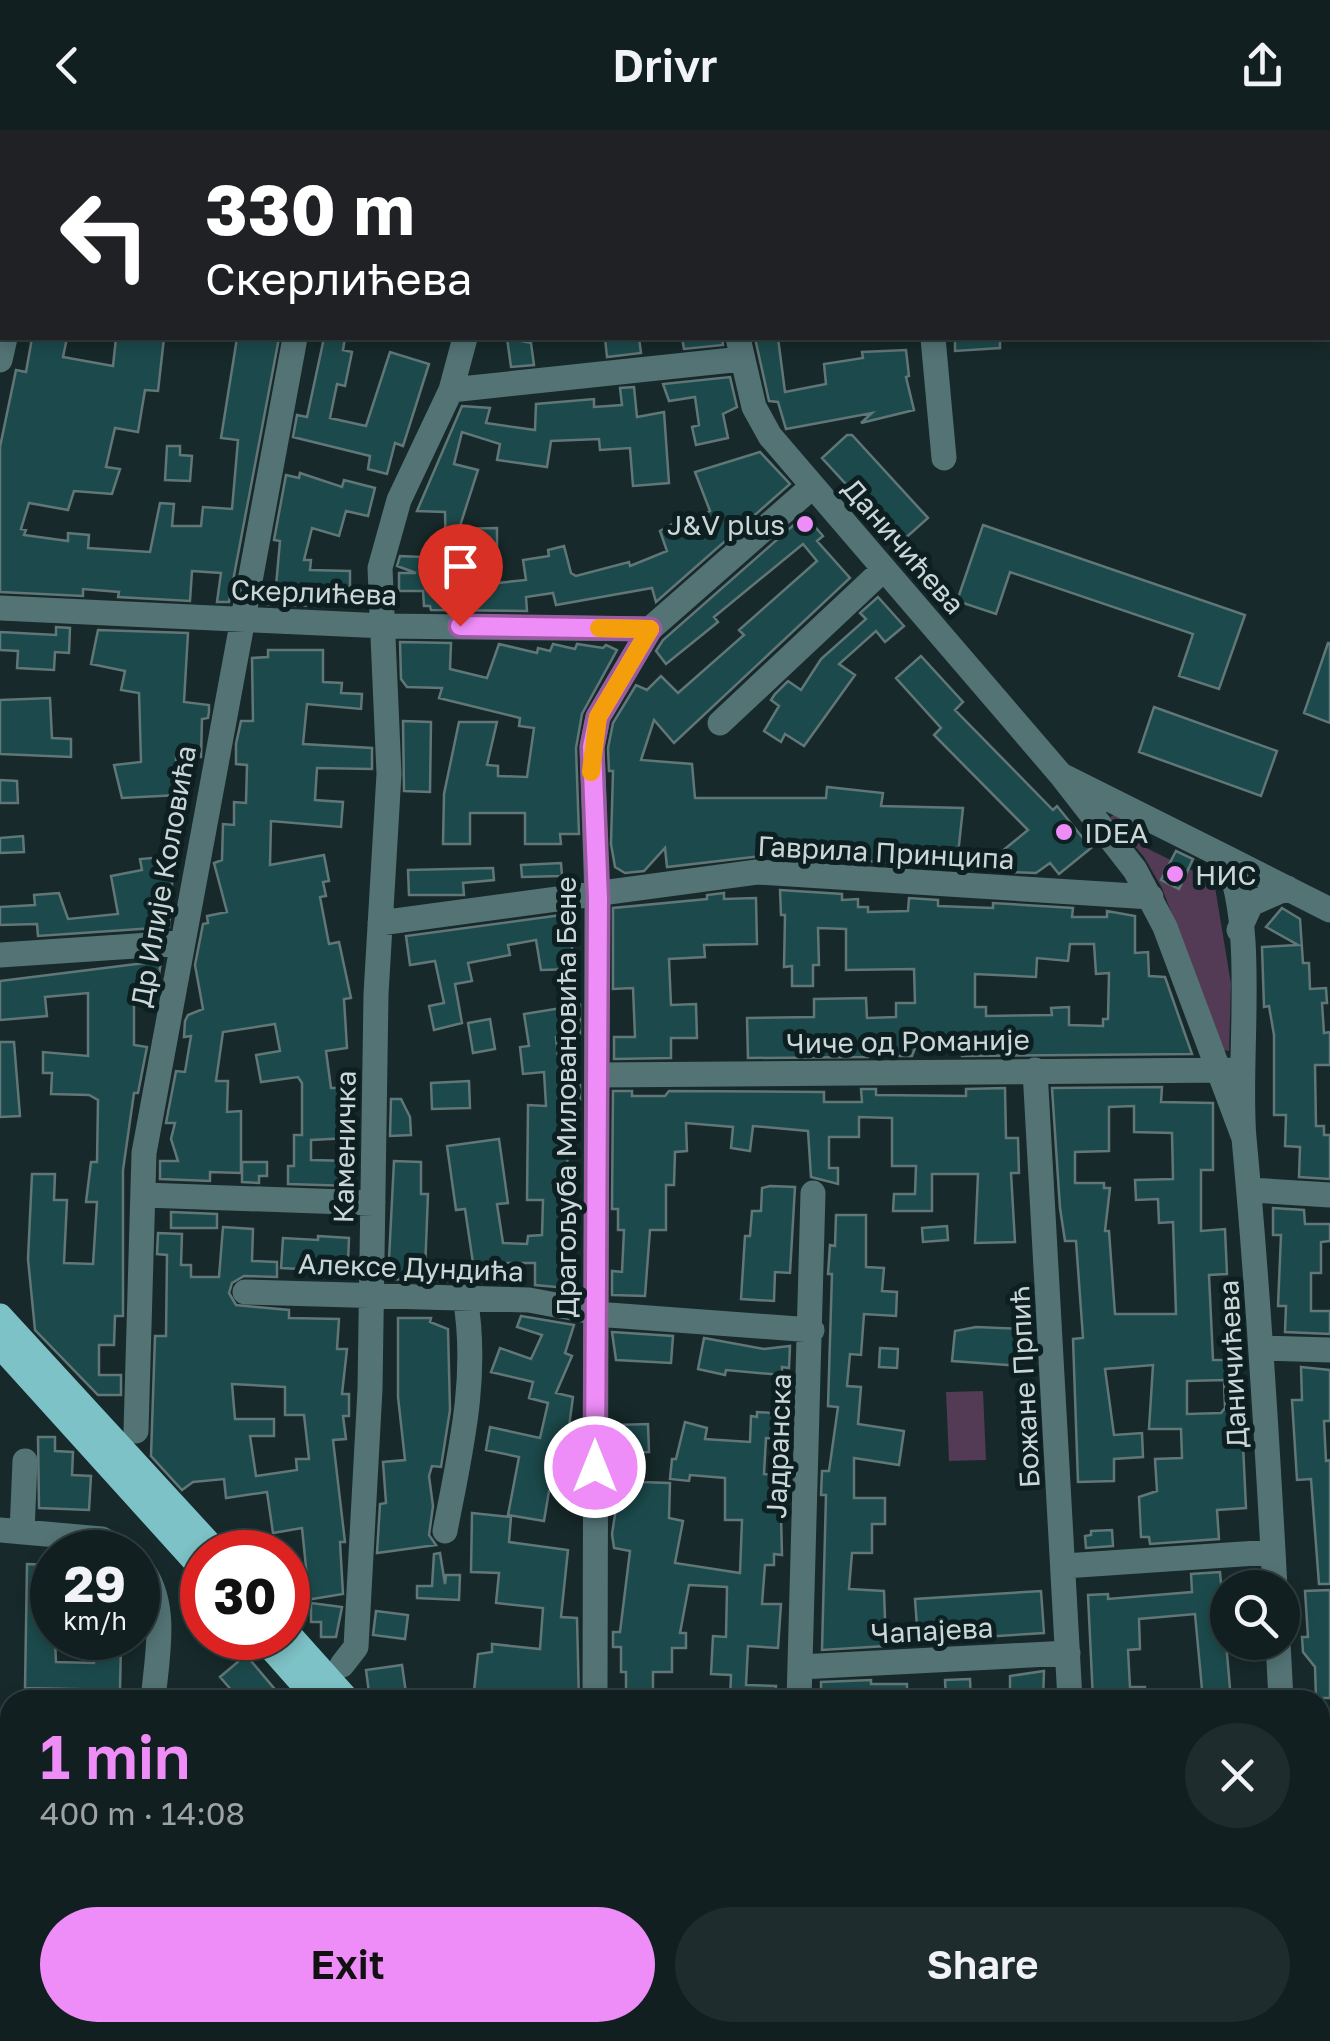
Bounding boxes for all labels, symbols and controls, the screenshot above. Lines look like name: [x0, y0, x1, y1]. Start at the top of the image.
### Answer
icon: back: [40, 38, 95, 93]
text: Drivr: [612, 38, 718, 92]
icon: share: [1235, 38, 1290, 93]
text: 330 m: [205, 166, 415, 250]
icon: left: [40, 170, 170, 300]
text: Скерлићева: [205, 251, 473, 305]
street label: Даничићева: [836, 472, 972, 620]
place label: J&V plus: [667, 508, 785, 541]
marker: J&V plus: [794, 513, 816, 535]
pin: [418, 524, 503, 627]
icon: arrive: [433, 539, 488, 594]
street label: Скерлићева: [230, 573, 398, 611]
street label: Др Илије Коловића: [124, 743, 202, 1009]
place label: IDEA: [1084, 816, 1148, 849]
marker: IDEA: [1053, 821, 1075, 843]
street label: Гаврила Принципа: [757, 829, 1015, 875]
place label: НИС: [1195, 858, 1257, 891]
marker: НИС: [1164, 863, 1186, 885]
street label: Драгољуба Миловановића Бене: [549, 876, 582, 1318]
street label: Чиче од Романије: [786, 1022, 1030, 1060]
street label: Каменичка: [326, 1070, 362, 1224]
street label: Алексе Дундића: [298, 1247, 524, 1287]
street label: Даничићева: [1211, 1279, 1253, 1449]
street label: Божане Прпић: [1002, 1285, 1046, 1489]
street label: Јадранска: [759, 1373, 797, 1519]
position arrow: [543, 1415, 647, 1519]
speed limit sign: 30: [180, 1530, 310, 1660]
text: 29: [64, 1553, 126, 1613]
map controls: [1210, 1570, 1300, 1660]
button: search: [1210, 1570, 1300, 1660]
text: km/h: [63, 1605, 127, 1636]
street label: Чапајева: [870, 1610, 994, 1650]
text: 1 min: [40, 1720, 190, 1792]
button: close: [1185, 1723, 1290, 1828]
text: 400 m · 14:08: [40, 1794, 245, 1832]
button: Exit: [40, 1907, 655, 2022]
button: Share: [675, 1907, 1290, 2022]

